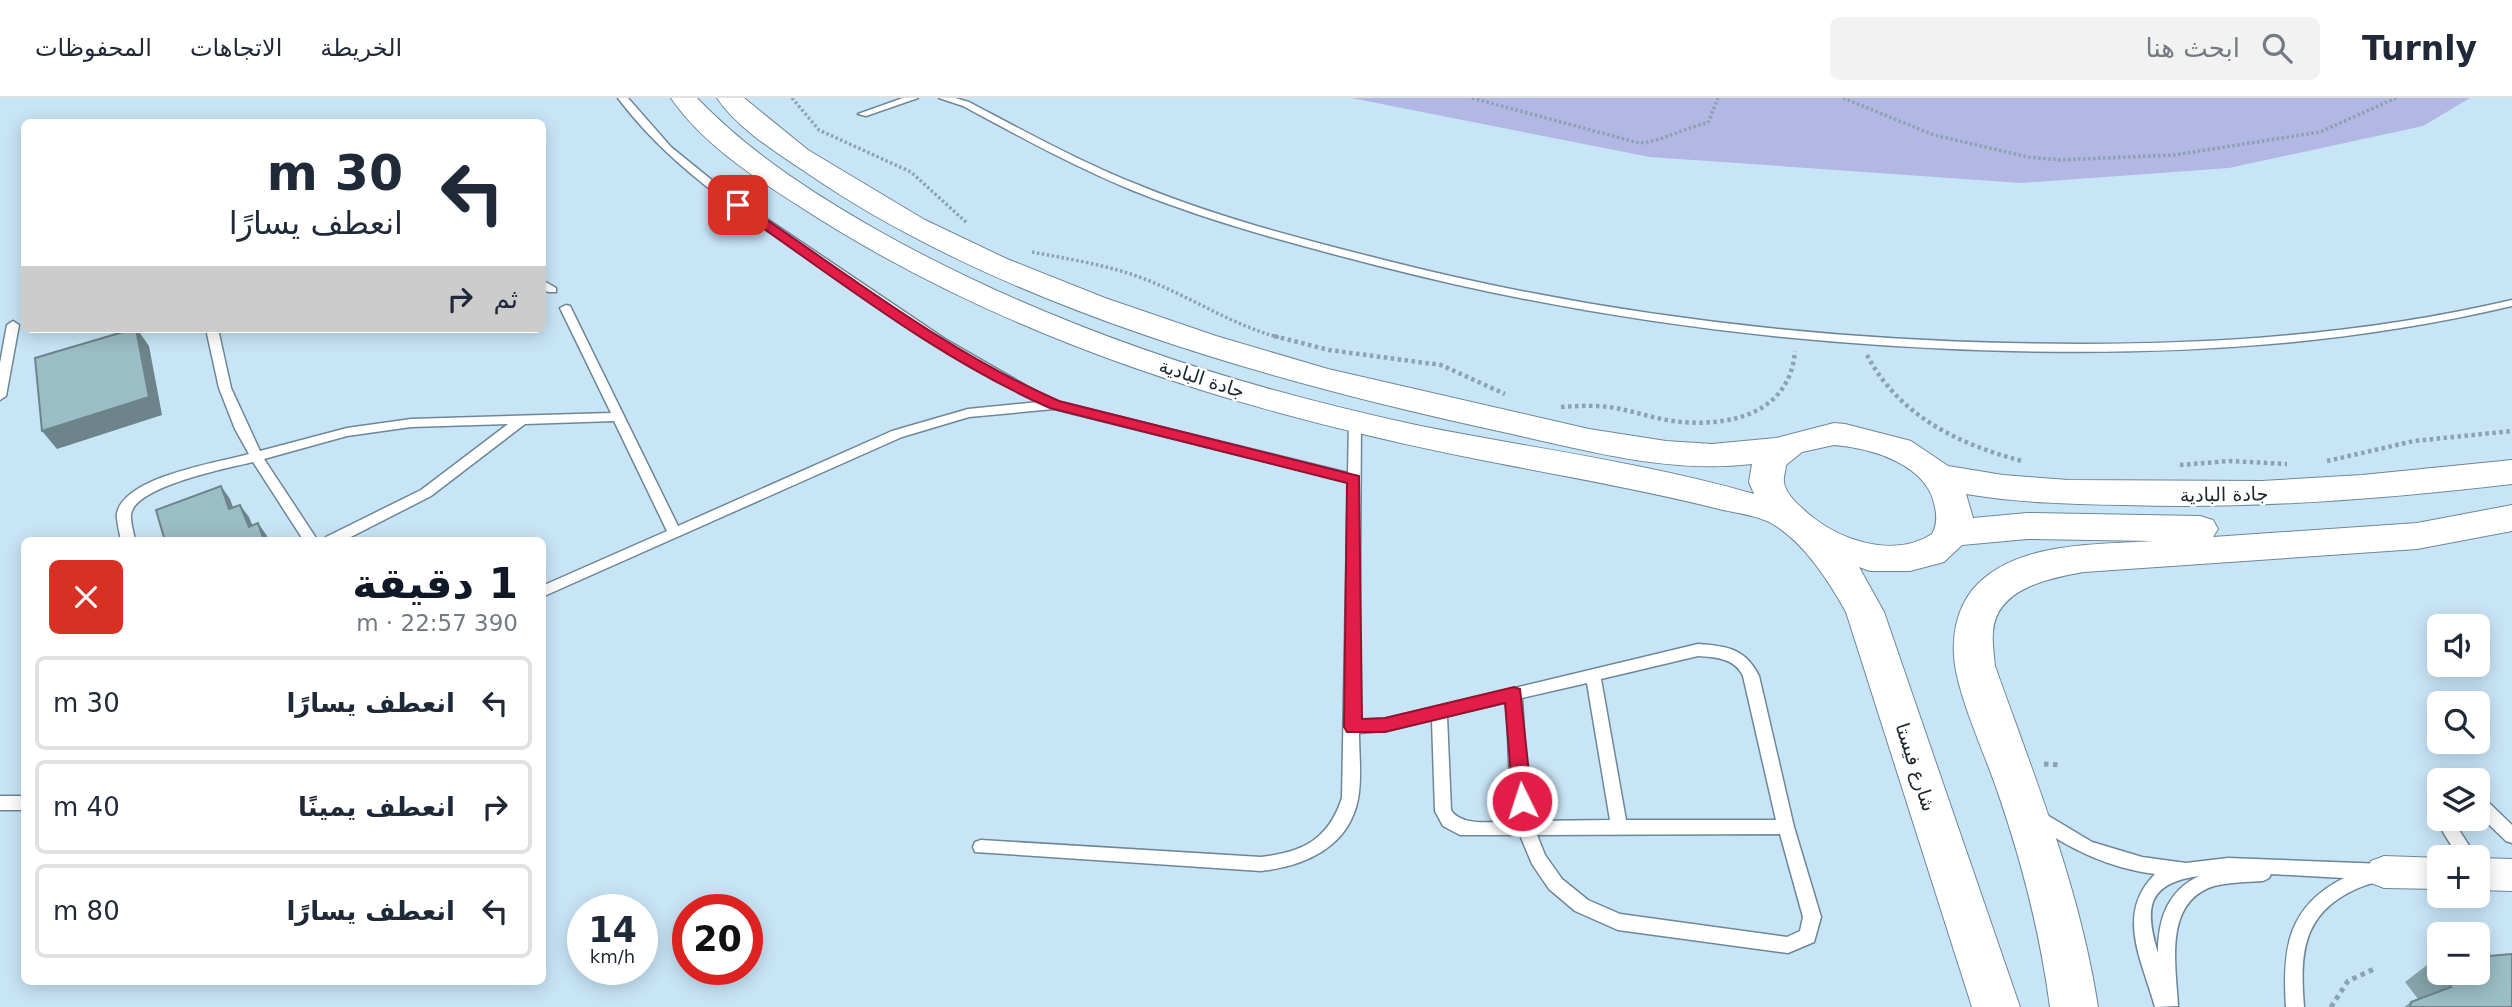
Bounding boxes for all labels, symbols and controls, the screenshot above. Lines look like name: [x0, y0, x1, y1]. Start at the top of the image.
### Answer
search box: [1830, 17, 2320, 80]
icon: search: [2258, 29, 2296, 67]
text: Turnly: [2362, 29, 2477, 68]
text: ابحث هنا: [2146, 33, 2240, 63]
text: المحفوظات: [35, 34, 152, 62]
text: الاتجاهات: [190, 34, 282, 62]
text: الخريطة: [320, 34, 402, 62]
text: 30 m: [267, 145, 403, 202]
icon: left: [427, 147, 518, 238]
pin: [708, 175, 768, 235]
icon: arrive: [719, 186, 757, 224]
text: انعطف يسارًا: [229, 204, 403, 242]
icon: right: [441, 280, 479, 318]
text: ثم: [493, 284, 518, 314]
street label: جادة البادية: [1157, 354, 1247, 402]
street label: جادة البادية: [2180, 482, 2268, 506]
text: 1 دقيقة: [352, 559, 518, 608]
button: close: [49, 560, 123, 634]
text: 390 m · 22:57: [356, 610, 518, 636]
map controls: [2427, 614, 2490, 985]
button: sound: [2427, 614, 2490, 677]
icon: left: [476, 684, 514, 722]
text: 30 m: [53, 688, 120, 718]
text: انعطف يسارًا: [286, 688, 455, 718]
button: search: [2427, 691, 2490, 754]
street label: شارع فيستا: [1890, 720, 1941, 814]
position arrow: [1485, 764, 1559, 838]
button: layers: [2427, 768, 2490, 831]
icon: right: [476, 788, 514, 826]
text: 40 m: [53, 792, 120, 822]
text: انعطف يمينًا: [298, 792, 455, 822]
button: +: [2427, 845, 2490, 908]
icon: left: [476, 892, 514, 930]
speed limit sign: 20: [672, 894, 763, 985]
text: 80 m: [53, 896, 120, 926]
text: انعطف يسارًا: [286, 896, 455, 926]
text: 14: [588, 910, 637, 950]
button: −: [2427, 922, 2490, 985]
text: km/h: [590, 946, 635, 967]

